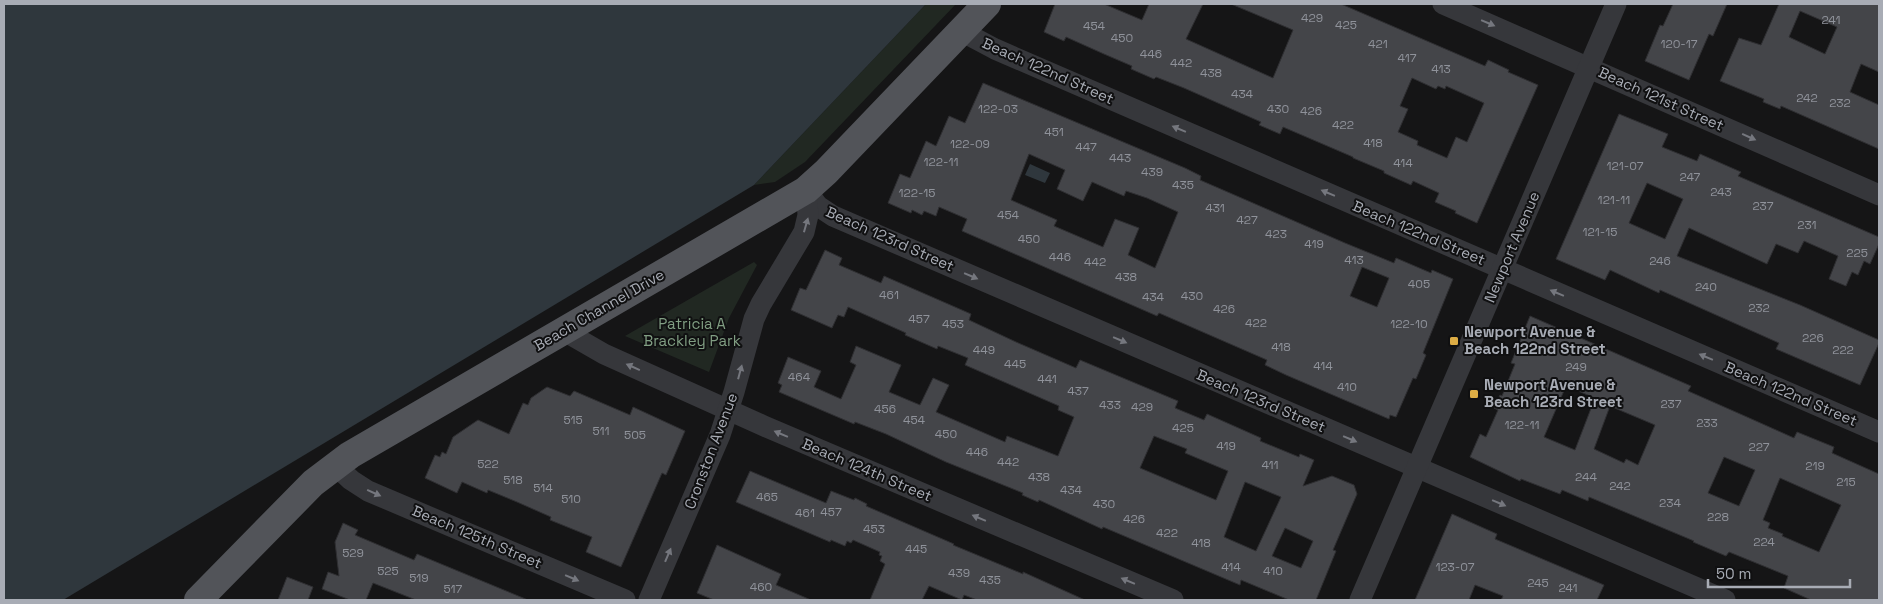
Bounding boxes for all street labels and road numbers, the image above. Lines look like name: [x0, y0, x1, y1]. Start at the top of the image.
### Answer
street label: Beach 122nd Street: [979, 33, 1117, 108]
street label: Beach 121st Street: [1596, 62, 1727, 135]
street label: Newport Avenue: [1480, 188, 1544, 305]
street label: Beach 122nd Street: [1350, 196, 1488, 269]
street label: Beach 123rd Street: [823, 202, 957, 275]
street label: Beach Channel Drive: [530, 264, 667, 355]
street label: Beach 122nd Street: [1722, 357, 1860, 430]
street label: Beach 123rd Street: [1194, 365, 1329, 436]
street label: Cronston Avenue: [680, 390, 741, 512]
street label: Beach 124th Street: [799, 434, 935, 506]
street label: Beach 125th Street: [409, 501, 545, 573]

